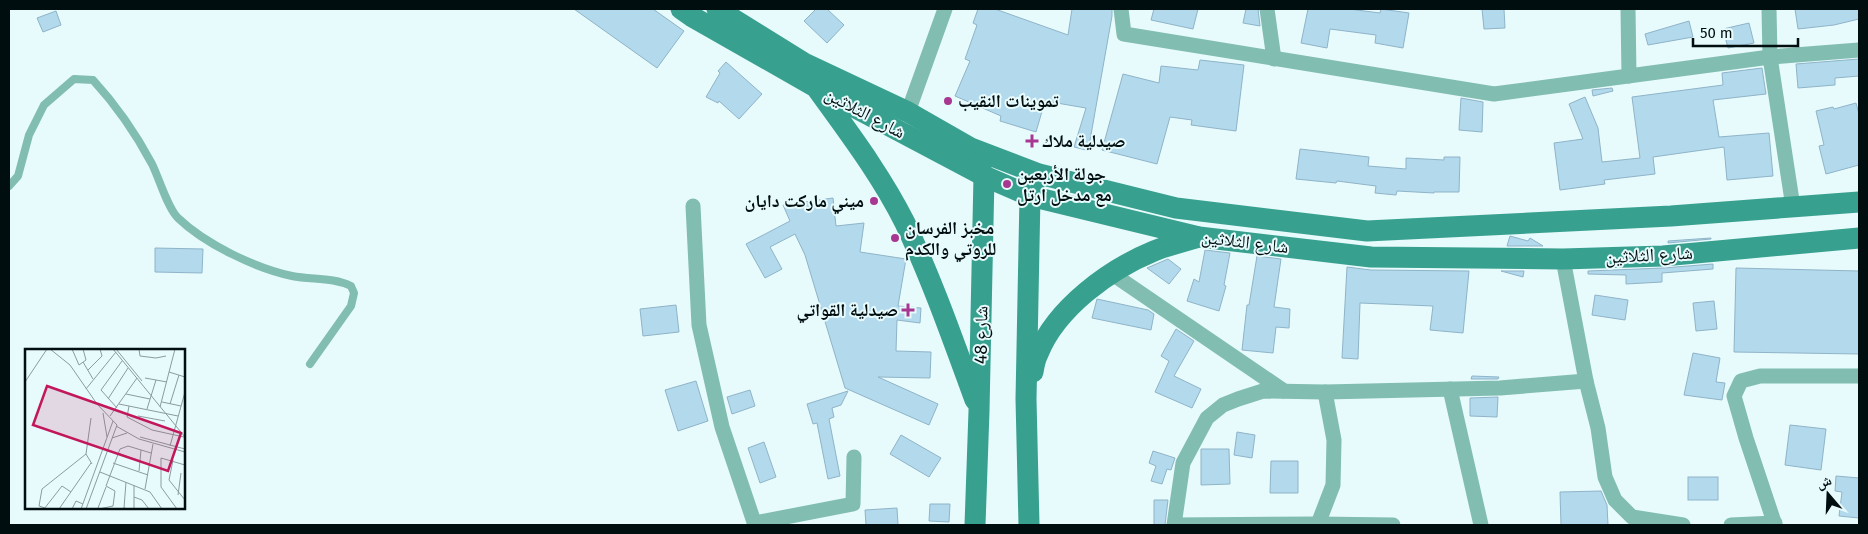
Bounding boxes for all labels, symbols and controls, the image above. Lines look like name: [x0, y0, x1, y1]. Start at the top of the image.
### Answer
scale bar: [1693, 15, 1798, 47]
text: 50 m: [1700, 24, 1733, 42]
street label: شارع الثلاثين: [821, 83, 909, 143]
place label: تموينات النقيب: [958, 90, 1059, 112]
marker: تموينات النقيب: [942, 95, 954, 107]
place label: صيدلية ملاك: [1042, 130, 1126, 152]
marker: صيدلية ملاك: [1026, 135, 1038, 147]
place label: جولة الأربعين مع مدخل ارتل: [1017, 163, 1112, 207]
marker: جولة الأربعين مع مدخل ارتل: [1001, 178, 1013, 190]
place label: ميني ماركت دايان: [744, 190, 864, 215]
marker: ميني ماركت دايان: [868, 195, 880, 207]
place label: مخبز الفرسان للروتي والكدم: [905, 217, 996, 263]
street label: شارع الثلاثين: [1200, 226, 1290, 258]
marker: مخبز الفرسان للروتي والكدم: [889, 232, 901, 244]
street label: شارع الثلاثين: [1605, 242, 1693, 268]
place label: صيدلية القواتي: [797, 299, 898, 324]
marker: صيدلية القواتي: [902, 304, 914, 316]
street label: شارع 48: [969, 306, 993, 364]
inset map: [25, 349, 185, 509]
north arrow: [1803, 469, 1853, 519]
text: ش: [1814, 472, 1834, 493]

